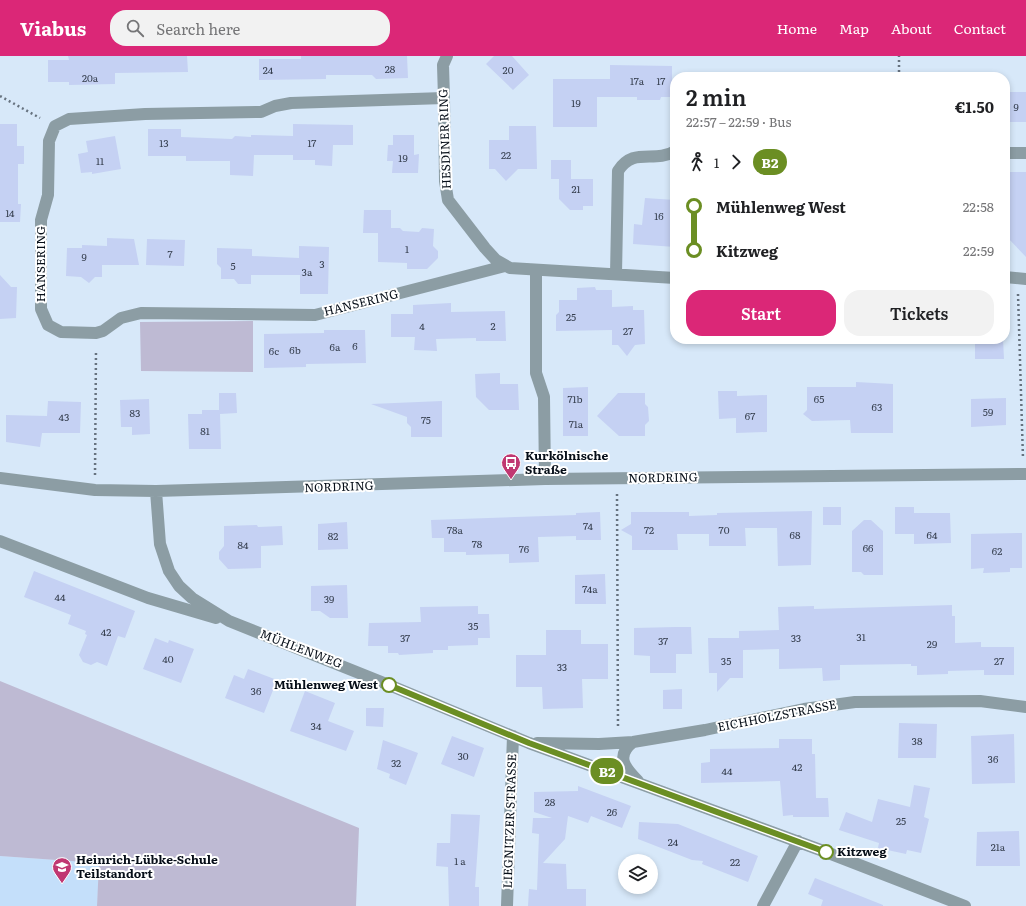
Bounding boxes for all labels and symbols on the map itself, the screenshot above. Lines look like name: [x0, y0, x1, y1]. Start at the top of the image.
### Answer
house number: 28: [385, 61, 396, 76]
house number: 24: [263, 62, 274, 77]
house number: 20: [503, 62, 514, 77]
house number: 20a: [82, 70, 99, 85]
house number: 17a: [630, 73, 645, 88]
house number: 17: [657, 73, 665, 88]
street label: HESDINER RING: [433, 89, 455, 189]
house number: 19: [571, 95, 581, 110]
house number: 9: [1013, 99, 1019, 114]
house number: 13: [159, 135, 169, 150]
house number: 17: [308, 135, 316, 150]
house number: 22: [501, 147, 511, 162]
house number: 19: [398, 150, 408, 165]
house number: 11: [96, 153, 104, 168]
house number: 21: [571, 181, 581, 196]
house number: 14: [5, 205, 15, 220]
house number: 16: [654, 208, 664, 223]
street label: HANSERING: [31, 226, 49, 302]
house number: 1: [405, 241, 409, 256]
house number: 7: [167, 246, 173, 261]
house number: 9: [81, 249, 87, 264]
house number: 3: [319, 256, 325, 271]
house number: 5: [230, 258, 236, 273]
house number: 3a: [302, 264, 313, 279]
street label: HANSERING: [322, 284, 400, 320]
house number: 25: [566, 309, 576, 324]
house number: 4: [419, 318, 425, 333]
house number: 2: [490, 318, 496, 333]
house number: 27: [623, 323, 633, 338]
house number: 6: [352, 338, 358, 353]
house number: 6a: [330, 339, 341, 354]
house number: 6b: [289, 342, 301, 357]
house number: 6c: [269, 343, 279, 358]
house number: 71b: [567, 391, 583, 406]
house number: 65: [814, 391, 824, 406]
house number: 63: [872, 399, 882, 414]
house number: 59: [983, 404, 993, 419]
house number: 83: [130, 405, 140, 420]
house number: 67: [745, 408, 755, 423]
house number: 43: [59, 409, 69, 424]
house number: 75: [421, 412, 431, 427]
house number: 71a: [569, 416, 584, 431]
house number: 81: [200, 423, 210, 438]
place label: Kurkölnische Straße: [525, 446, 608, 478]
bus stop icon: Kurkölnische Straße: [500, 452, 522, 480]
street label: NORDRING: [628, 467, 698, 487]
street label: NORDRING: [304, 476, 374, 496]
house number: 74: [583, 518, 593, 533]
house number: 78a: [447, 522, 464, 537]
house number: 72: [644, 522, 654, 537]
house number: 70: [719, 522, 730, 537]
house number: 68: [790, 527, 801, 542]
house number: 64: [927, 527, 938, 542]
house number: 82: [328, 528, 338, 543]
house number: 78: [472, 536, 483, 551]
house number: 84: [237, 537, 249, 552]
house number: 66: [863, 540, 874, 555]
house number: 76: [519, 541, 530, 556]
house number: 62: [992, 543, 1002, 558]
house number: 74a: [582, 581, 598, 596]
house number: 44: [54, 589, 66, 604]
house number: 39: [324, 591, 334, 606]
house number: 35: [468, 618, 478, 633]
house number: 42: [101, 624, 111, 639]
street label: MÜHLENWEG: [258, 624, 345, 672]
house number: 31: [856, 629, 866, 644]
house number: 37: [400, 630, 410, 645]
house number: 33: [791, 630, 801, 645]
house number: 37: [658, 633, 668, 648]
house number: 29: [927, 636, 937, 651]
house number: 40: [162, 651, 174, 666]
house number: 35: [721, 653, 731, 668]
house number: 27: [994, 653, 1004, 668]
house number: 33: [557, 659, 567, 674]
place label: Mühlenweg West: [274, 675, 379, 693]
marker: Mühlenweg West: [381, 677, 397, 693]
house number: 36: [251, 683, 262, 698]
street label: EICHHOLZSTRASSE: [716, 695, 838, 735]
house number: 34: [311, 718, 322, 733]
house number: 38: [912, 733, 923, 748]
house number: 30: [457, 748, 469, 763]
house number: 36: [988, 751, 999, 766]
street label: LIEGNITZER STRASSE: [498, 753, 520, 889]
house number: 32: [391, 755, 401, 770]
line badge: B2: [589, 758, 625, 784]
house number: 42: [792, 759, 802, 774]
house number: 44: [721, 763, 733, 778]
house number: 28: [545, 794, 556, 809]
house number: 26: [607, 804, 618, 819]
house number: 25: [896, 813, 906, 828]
house number: 24: [668, 834, 679, 849]
house number: 21a: [991, 839, 1006, 854]
place label: Kitzweg: [837, 842, 887, 860]
marker: Kitzweg: [818, 844, 834, 860]
place label: Heinrich-Lübke-Schule Teilstandort: [76, 850, 218, 882]
house number: 1 a: [454, 853, 466, 868]
house number: 22: [730, 854, 740, 869]
school or university icon: Heinrich-Lübke-Schule Teilstandort: [51, 856, 73, 884]

